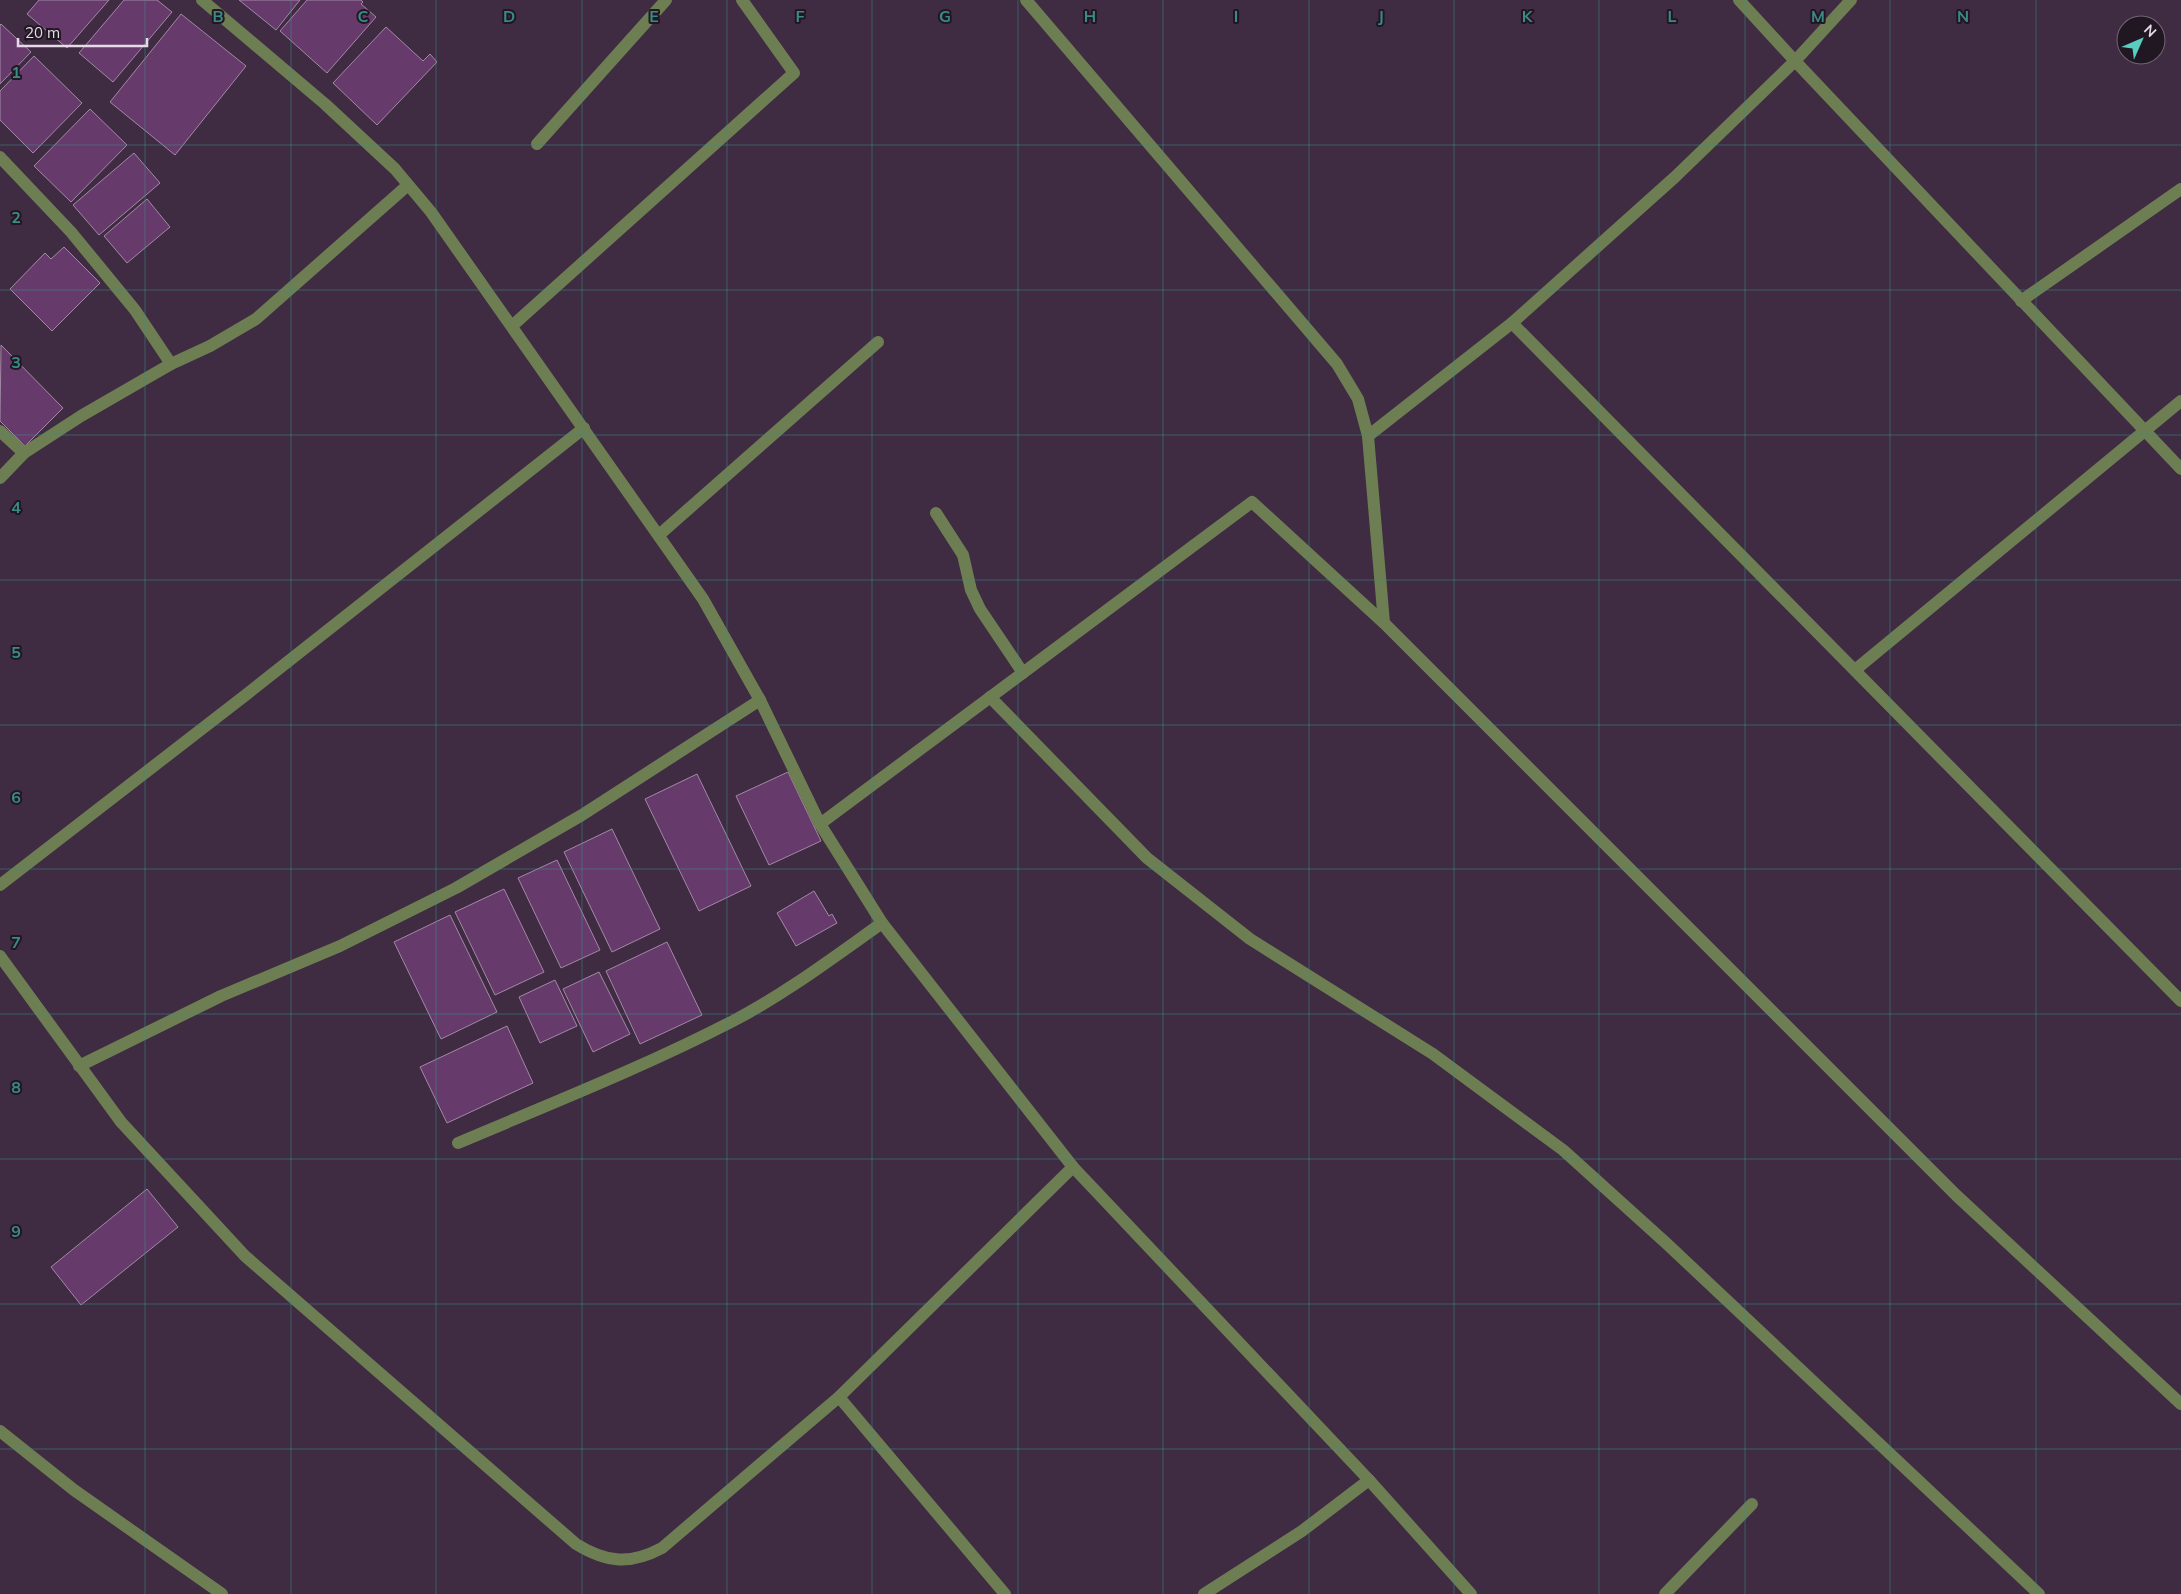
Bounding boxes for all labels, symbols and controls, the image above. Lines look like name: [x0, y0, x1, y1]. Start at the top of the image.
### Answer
text: B: [212, 6, 224, 26]
text: C: [358, 6, 369, 26]
text: D: [503, 6, 515, 26]
text: E: [649, 6, 659, 26]
text: F: [795, 6, 805, 26]
text: G: [939, 6, 951, 26]
text: H: [1084, 6, 1096, 26]
text: I: [1234, 6, 1238, 26]
text: J: [1378, 6, 1384, 26]
text: K: [1522, 6, 1534, 26]
text: L: [1668, 6, 1677, 26]
text: M: [1811, 6, 1825, 26]
text: N: [1957, 6, 1969, 26]
scale bar: [18, 15, 146, 47]
north arrow: [2116, 15, 2166, 65]
text: N: [2140, 21, 2160, 41]
text: 20 m: [25, 23, 60, 42]
text: 1: [11, 62, 21, 82]
text: 2: [11, 207, 21, 227]
text: 3: [11, 352, 21, 372]
text: 4: [11, 497, 21, 517]
text: 5: [11, 642, 21, 662]
text: 6: [11, 787, 21, 807]
text: 7: [11, 932, 21, 952]
text: 8: [11, 1077, 21, 1097]
text: 9: [11, 1221, 21, 1241]

